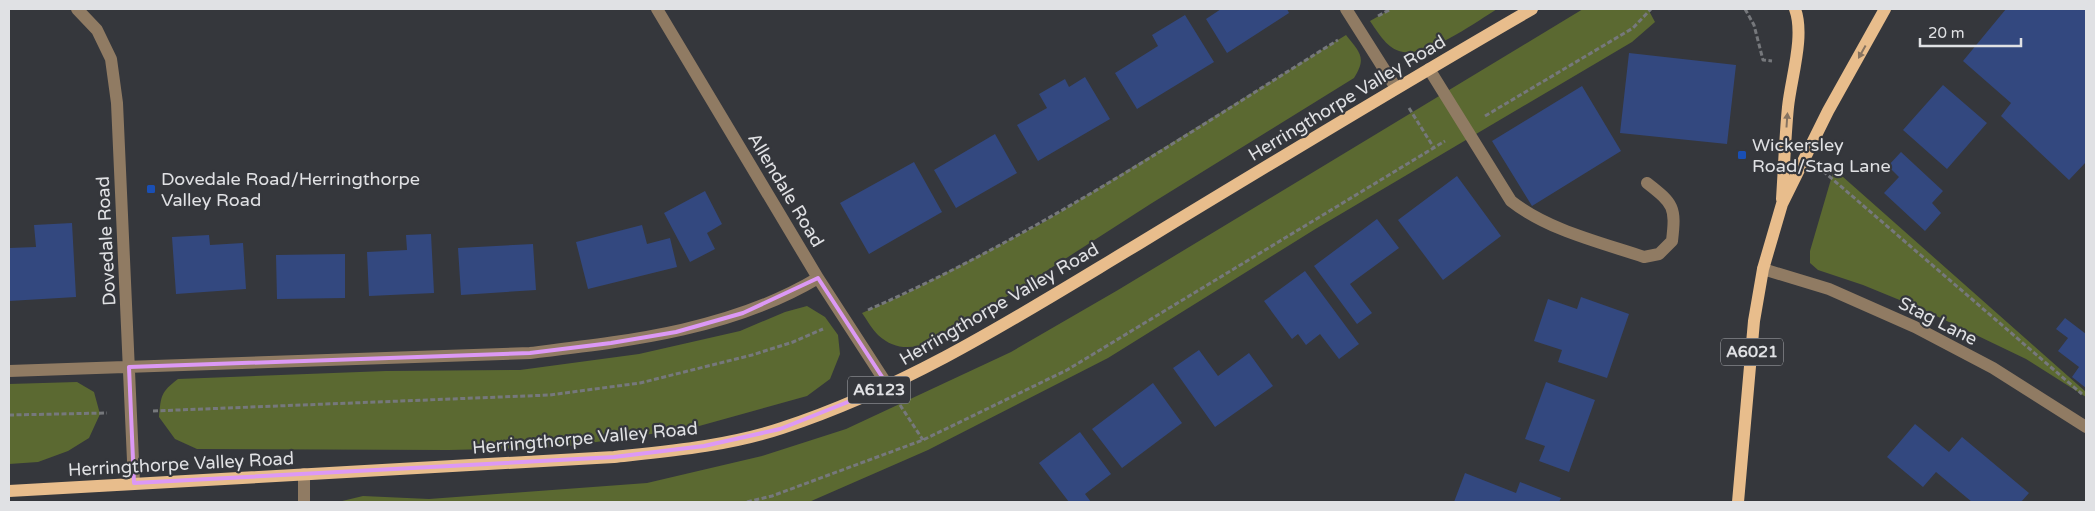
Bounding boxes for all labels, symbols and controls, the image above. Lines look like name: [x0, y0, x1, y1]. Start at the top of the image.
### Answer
scale bar: [1920, 15, 2021, 47]
text: 20 m: [1928, 24, 1965, 42]
street label: Herringthorpe Valley Road: [1244, 30, 1450, 166]
one-way arrow: [1858, 44, 1866, 59]
one-way arrow: [1784, 112, 1792, 128]
street label: Allendale Road: [743, 129, 829, 251]
place label: Wickersley Road/Stag Lane: [1752, 134, 1891, 177]
marker: Wickersley Road/Stag Lane: [1736, 149, 1748, 161]
place label: Dovedale Road/Herringthorpe Valley Road: [161, 168, 420, 211]
street label: Dovedale Road: [92, 176, 120, 306]
marker: Dovedale Road/Herringthorpe Valley Road: [145, 183, 157, 195]
street label: Herringthorpe Valley Road: [896, 238, 1102, 370]
street label: Stag Lane: [1895, 292, 1981, 350]
road number: A6021: [1721, 338, 1783, 366]
road number: A6123: [848, 376, 910, 404]
street label: Herringthorpe Valley Road: [471, 417, 699, 459]
street label: Herringthorpe Valley Road: [67, 447, 295, 481]

